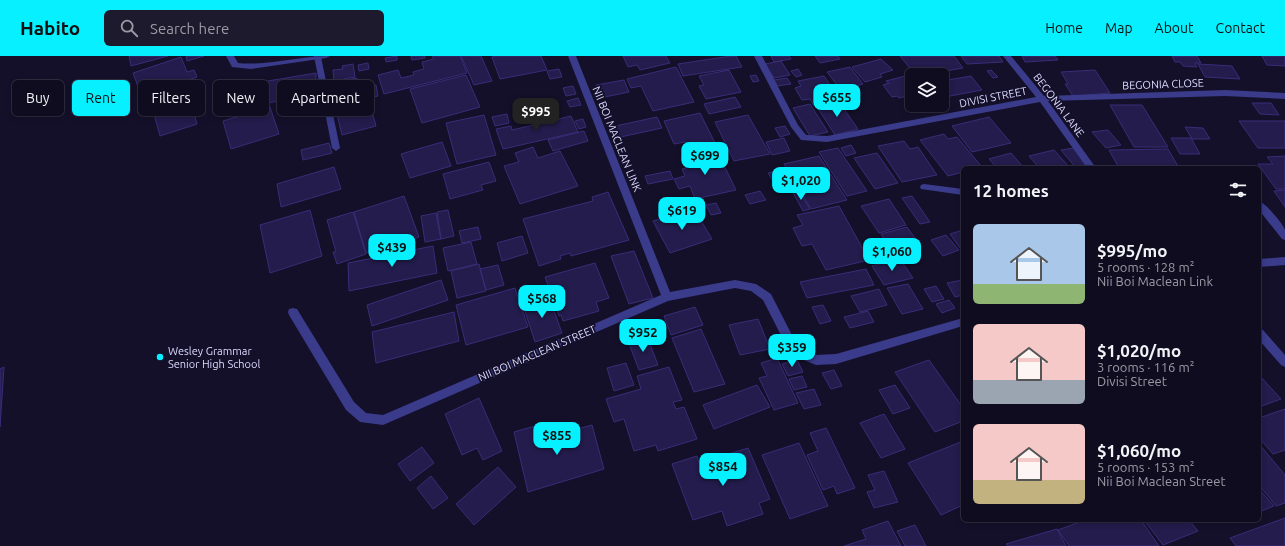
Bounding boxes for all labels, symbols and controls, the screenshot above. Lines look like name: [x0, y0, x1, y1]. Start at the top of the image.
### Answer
search box: [104, 10, 384, 46]
text: Habito: [20, 17, 80, 39]
icon: search: [118, 17, 140, 39]
text: Search here: [150, 20, 229, 37]
text: Home: [1045, 20, 1083, 36]
text: Map: [1105, 20, 1133, 36]
text: About: [1155, 20, 1194, 36]
text: Contact: [1216, 20, 1265, 36]
map controls: [905, 68, 949, 112]
button: layers: [905, 68, 949, 112]
street label: BEGONIA LANE: [1031, 71, 1087, 139]
street label: BEGONIA CLOSE: [1122, 77, 1204, 91]
chip: Buy: [12, 80, 64, 116]
chip: Rent: [72, 80, 130, 116]
chip: Filters: [138, 80, 205, 116]
chip: New: [213, 80, 269, 116]
chip: Apartment: [277, 80, 374, 116]
pin: $655: [813, 84, 861, 118]
street label: NII BOI MACLEAN LINK: [590, 85, 644, 194]
street label: DIVISI STREET: [958, 85, 1028, 109]
text: $655: [822, 90, 852, 104]
pin: $995: [512, 98, 560, 132]
text: $995: [521, 104, 551, 118]
pin: $699: [681, 142, 729, 176]
text: $699: [690, 148, 720, 162]
pin: $1,020: [768, 167, 834, 201]
text: $1,020: [781, 173, 821, 187]
icon: filters: [1227, 179, 1249, 201]
text: 12 homes: [973, 181, 1049, 200]
pin: $619: [658, 197, 706, 231]
text: $619: [667, 203, 697, 217]
pin: $439: [368, 234, 416, 268]
pin: $1,060: [859, 238, 925, 272]
text: $439: [377, 240, 407, 254]
icon: home: [1005, 240, 1053, 288]
text: $995/mo: [1097, 241, 1167, 260]
text: $1,060: [872, 244, 912, 258]
text: 5 rooms · 128 m²: [1097, 260, 1194, 274]
text: Nii Boi Maclean Link: [1097, 274, 1213, 288]
pin: $568: [518, 285, 566, 319]
text: $568: [527, 291, 557, 305]
pin: $952: [619, 319, 667, 353]
street label: NII BOI MACLEAN STREET: [476, 323, 598, 383]
text: $952: [628, 325, 658, 339]
pin: $359: [768, 334, 816, 368]
text: $359: [777, 340, 807, 354]
icon: home: [1005, 340, 1053, 388]
text: $1,020/mo: [1097, 341, 1181, 360]
place label: Wesley Grammar Senior High School: [168, 345, 260, 370]
marker: Wesley Grammar Senior High School: [155, 352, 165, 362]
text: 3 rooms · 116 m²: [1097, 360, 1194, 374]
text: Divisi Street: [1097, 374, 1167, 388]
pin: $855: [533, 422, 581, 456]
text: $855: [542, 428, 572, 442]
icon: home: [1005, 440, 1053, 488]
text: $1,060/mo: [1097, 441, 1181, 460]
pin: $854: [699, 453, 747, 487]
text: $854: [708, 459, 738, 473]
text: 5 rooms · 153 m²: [1097, 460, 1194, 474]
text: Nii Boi Maclean Street: [1097, 474, 1226, 488]

